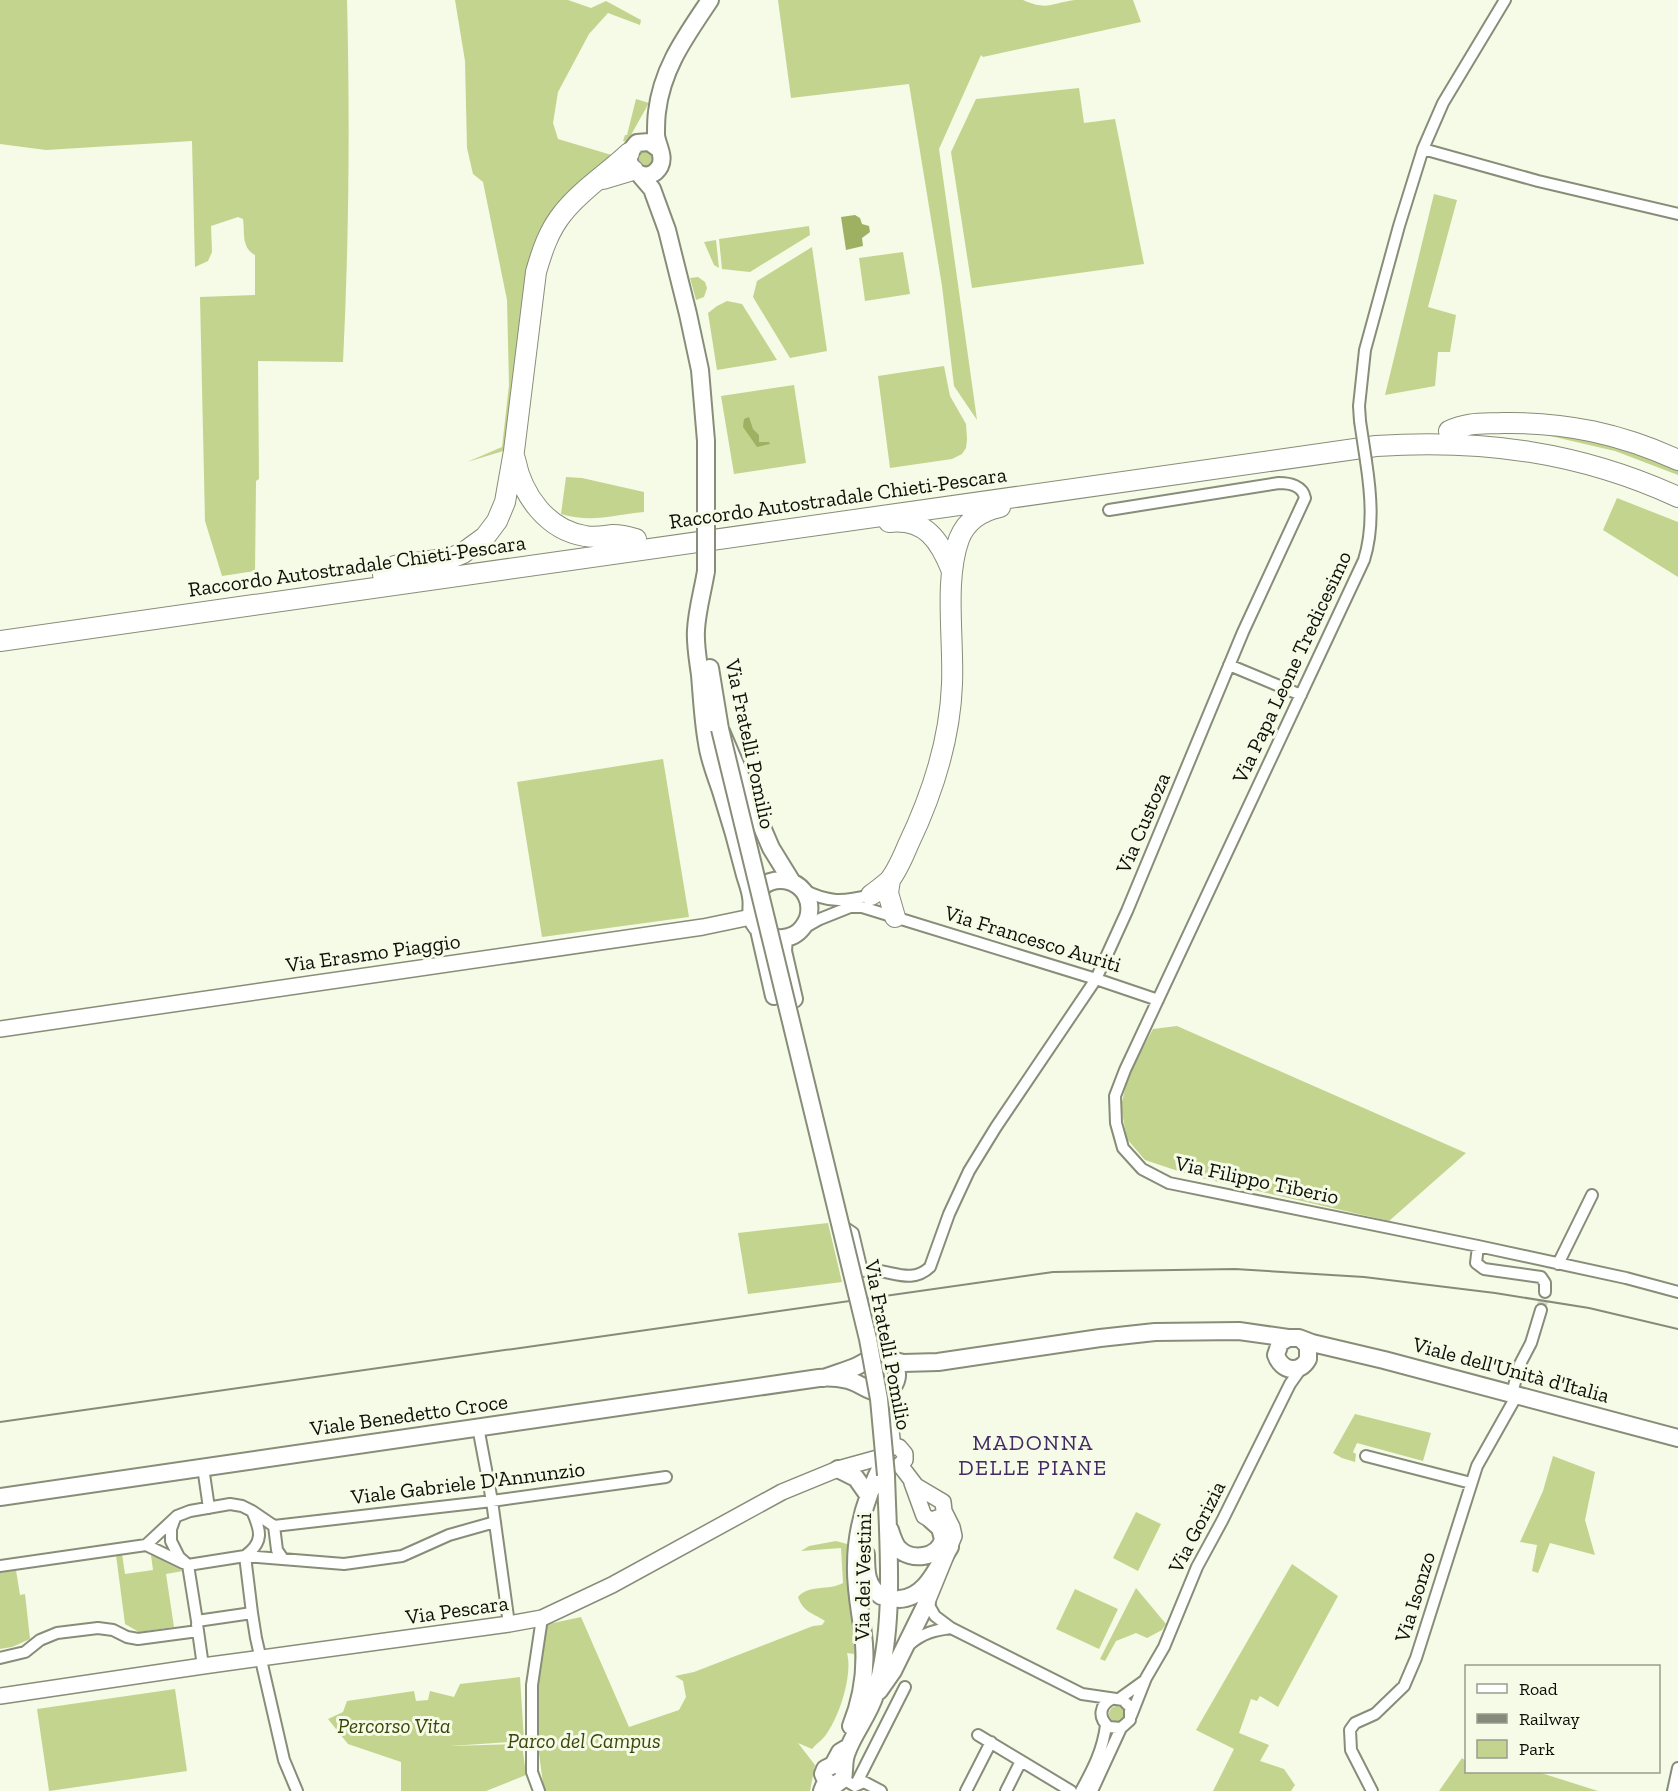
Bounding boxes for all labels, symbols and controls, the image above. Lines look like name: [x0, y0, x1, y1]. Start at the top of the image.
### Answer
street label: Raccordo Autostradale Chieti-Pescara: [668, 461, 1008, 534]
street label: Raccordo Autostradale Chieti-Pescara: [187, 529, 527, 602]
street label: Via Papa Leone Tredicesimo: [1226, 547, 1356, 788]
street label: Via Fratelli Pomilio: [720, 656, 781, 831]
street label: Via Custoza: [1110, 769, 1175, 878]
street label: Via Francesco Auriti: [941, 899, 1125, 977]
street label: Via Erasmo Piaggio: [283, 928, 462, 977]
street label: Via Filippo Tiberio: [1172, 1150, 1341, 1209]
street label: Via Fratelli Pomilio: [860, 1257, 917, 1432]
street label: Viale dell'Unità d'Italia: [1409, 1331, 1612, 1408]
street label: Viale Benedetto Croce: [308, 1388, 509, 1441]
district label: MADONNA DELLE PIANE: [958, 1429, 1108, 1481]
street label: Viale Gabriele D'Annunzio: [349, 1456, 586, 1509]
street label: Via Gorizia: [1162, 1477, 1230, 1578]
street label: Via dei Vestini: [849, 1513, 876, 1642]
street label: Via Isonzo: [1389, 1549, 1440, 1646]
street label: Via Pescara: [403, 1590, 510, 1629]
legend: [1465, 1665, 1660, 1773]
text: Road: [1519, 1678, 1558, 1700]
text: Railway: [1519, 1708, 1581, 1730]
park label: Percorso Vita: [337, 1713, 451, 1738]
park label: Parco del Campus: [507, 1728, 661, 1753]
text: Park: [1519, 1738, 1555, 1760]

